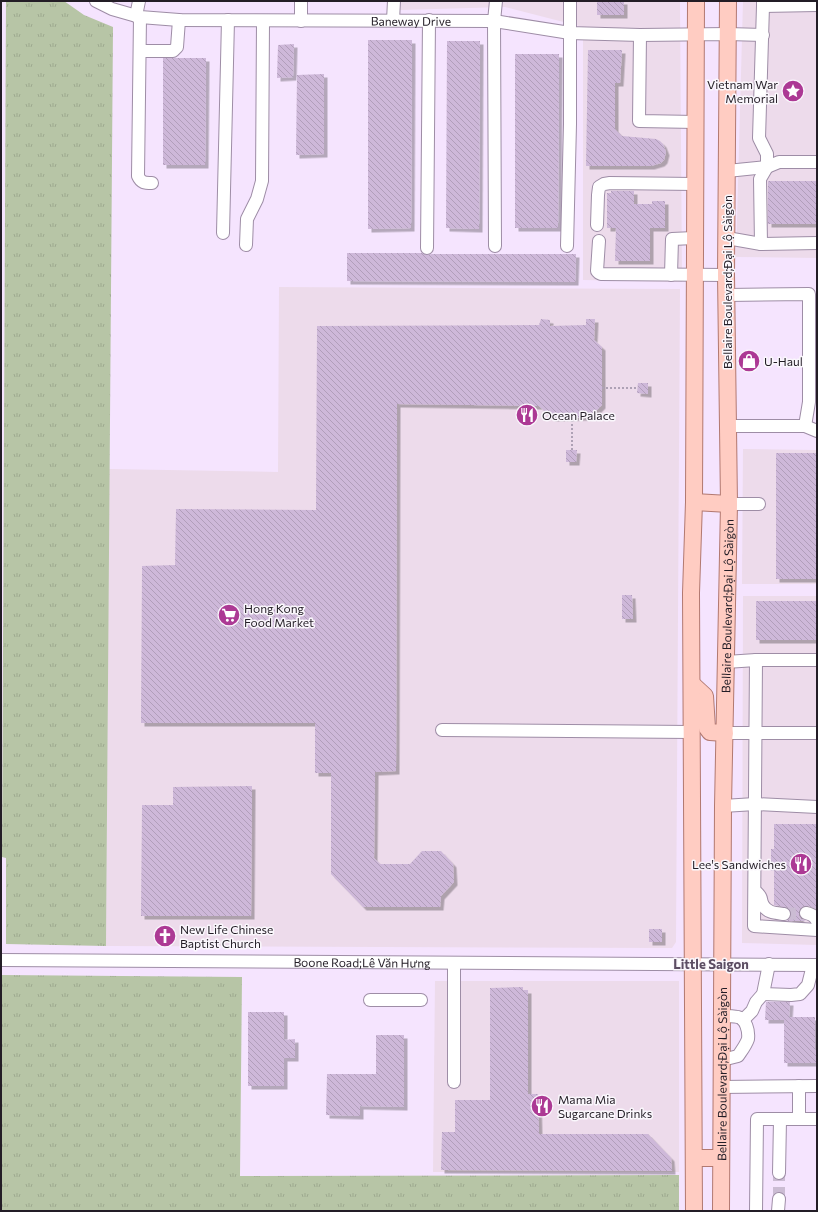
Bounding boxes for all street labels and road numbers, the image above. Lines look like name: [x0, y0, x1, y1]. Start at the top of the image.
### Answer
street label: Baneway Drive: [371, 14, 451, 28]
street label: Bellaire Boulevard;Đại Lộ Sàigòn: [720, 195, 735, 369]
street label: Bellaire Boulevard;Đại Lộ Sàigòn: [718, 519, 736, 693]
street label: Boone Road;Lê Văn Hưng: [293, 955, 431, 970]
street label: Bellaire Boulevard;Đại Lộ Sàigòn: [714, 987, 730, 1161]

